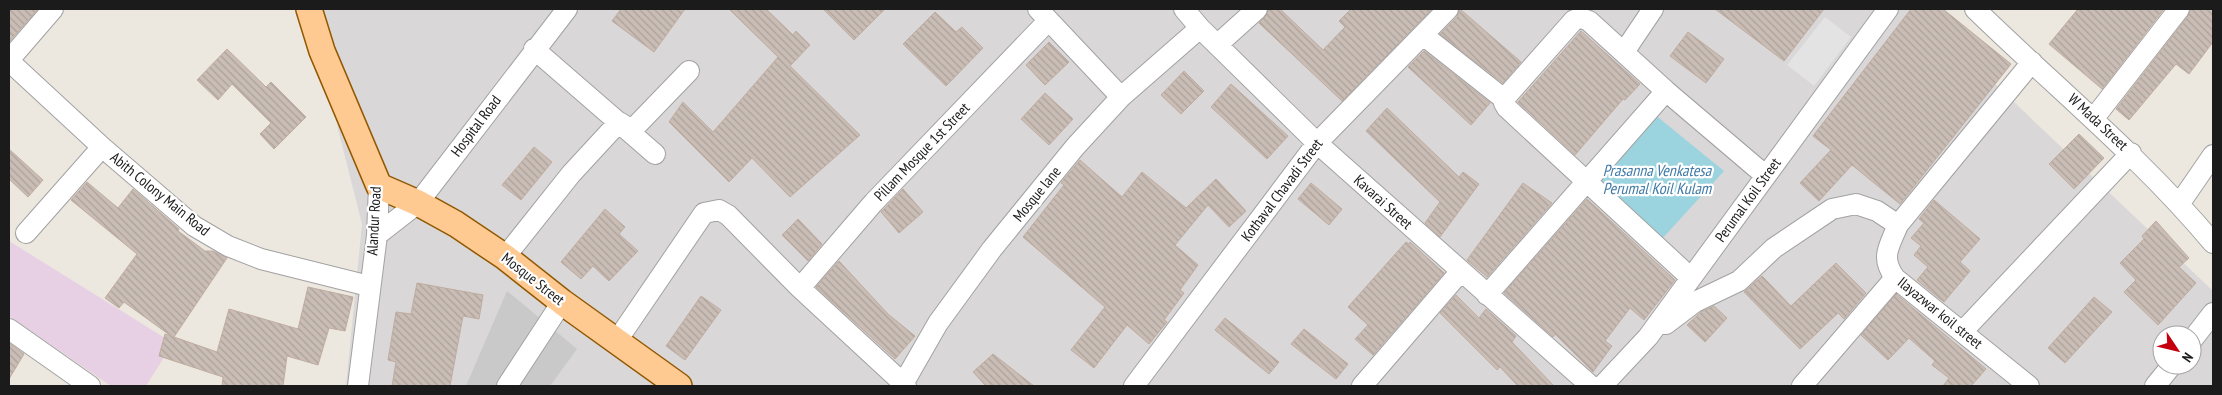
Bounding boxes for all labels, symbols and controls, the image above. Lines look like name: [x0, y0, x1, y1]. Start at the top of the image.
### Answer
street label: W Mada Street: [2064, 89, 2132, 154]
street label: Hospital Road: [446, 91, 505, 160]
street label: Pillam Mosque 1st Street: [870, 98, 973, 205]
street label: Kothaval Chavadi Street: [1237, 135, 1326, 245]
street label: Abith Colony Main Road: [107, 148, 214, 240]
street label: Perumal Koil Street: [1711, 154, 1785, 246]
water label: Prasanna Venkatesa Perumal Koil Kulam: [1603, 160, 1713, 198]
street label: Mosque lane: [1009, 162, 1065, 225]
street label: Kavarai Street: [1350, 170, 1417, 233]
street label: Alandur Road: [362, 186, 385, 256]
street label: Mosque Street: [498, 248, 569, 309]
street label: Ilayazwar koil street: [1894, 273, 1987, 353]
north arrow: [2152, 325, 2202, 375]
text: N: [2178, 349, 2197, 366]

